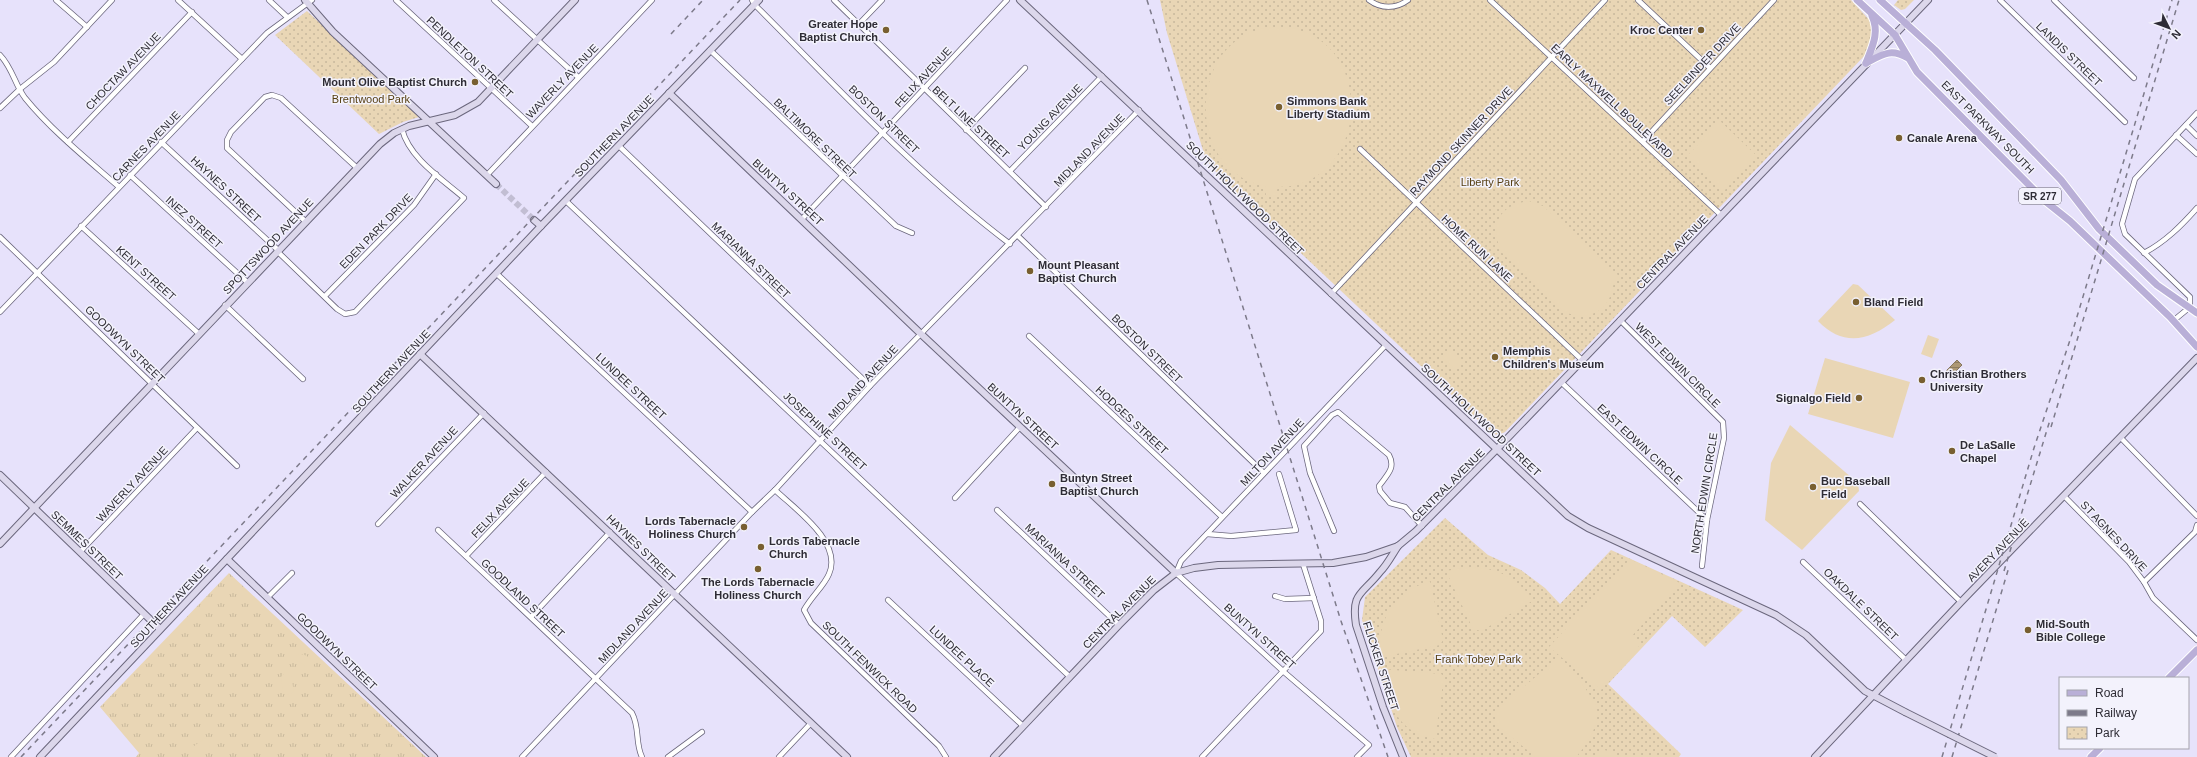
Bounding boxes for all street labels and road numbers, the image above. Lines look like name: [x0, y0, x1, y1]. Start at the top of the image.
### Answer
street label: PENDLETON STREET: [424, 14, 516, 100]
street label: LANDIS STREET: [2034, 20, 2104, 88]
street label: SEELBINDER DRIVE: [1661, 21, 1743, 107]
street label: CHOCTAW AVENUE: [83, 30, 163, 112]
street label: WAVERLY AVENUE: [523, 41, 601, 121]
street label: EARLY MAXWELL BOULEVARD: [1549, 42, 1675, 161]
street label: FELIX AVENUE: [892, 45, 954, 109]
street label: EAST PARKWAY SOUTH: [1939, 78, 2037, 176]
street label: YOUNG AVENUE: [1015, 81, 1085, 153]
street label: BOSTON STREET: [846, 82, 922, 156]
street label: BELT LINE STREET: [930, 83, 1012, 161]
street label: RAYMOND SKINNER DRIVE: [1407, 84, 1515, 198]
street label: SOUTHERN AVENUE: [572, 93, 656, 179]
street label: BALTIMORE STREET: [772, 96, 859, 180]
street label: CARNES AVENUE: [109, 108, 183, 184]
street label: MIDLAND AVENUE: [1051, 111, 1127, 189]
street label: SOUTH HOLLYWOOD STREET: [1184, 139, 1306, 258]
street label: HAYNES STREET: [189, 154, 264, 225]
street label: BUNTYN STREET: [750, 156, 826, 228]
road number: SR 277: [2019, 188, 2061, 204]
street label: EDEN PARK DRIVE: [337, 191, 415, 271]
street label: INEZ STREET: [163, 194, 225, 251]
street label: SPOTTSWOOD AVENUE: [221, 196, 315, 296]
street label: HOME RUN LANE: [1439, 212, 1515, 284]
street label: CENTRAL AVENUE: [1634, 213, 1710, 291]
street label: MARIANNA STREET: [709, 220, 793, 301]
street label: KENT STREET: [114, 243, 178, 303]
street label: GOODWYN STREET: [83, 303, 167, 385]
street label: BOSTON STREET: [1109, 311, 1185, 385]
street label: WEST EDWIN CIRCLE: [1633, 320, 1723, 410]
street label: SOUTHERN AVENUE: [350, 327, 432, 415]
street label: MIDLAND AVENUE: [826, 343, 900, 421]
street label: LUNDEE STREET: [594, 351, 669, 422]
street label: SOUTH HOLLYWOOD STREET: [1419, 361, 1543, 479]
street label: BUNTYN STREET: [985, 380, 1061, 452]
street label: HODGES STREET: [1093, 384, 1171, 457]
street label: JOSEPHINE STREET: [781, 390, 869, 473]
street label: EAST EDWIN CIRCLE: [1595, 402, 1685, 486]
street label: MILTON AVENUE: [1238, 416, 1306, 488]
street label: WALKER AVENUE: [388, 424, 460, 500]
street label: NORTH EDWIN CIRCLE: [1689, 432, 1719, 554]
street label: WAVERLY AVENUE: [94, 444, 170, 524]
street label: CENTRAL AVENUE: [1409, 446, 1487, 524]
street label: FELIX AVENUE: [469, 476, 531, 540]
street label: ST AGNES DRIVE: [2078, 498, 2150, 574]
street label: SEMMES STREET: [49, 508, 125, 582]
street label: HAYNES STREET: [604, 512, 678, 584]
street label: AVERY AVENUE: [1965, 516, 2031, 584]
street label: MARIANNA STREET: [1023, 521, 1107, 601]
street label: GOODLAND STREET: [479, 556, 567, 640]
street label: SOUTHERN AVENUE: [128, 562, 210, 650]
street label: OAKDALE STREET: [1821, 565, 1901, 643]
street label: CENTRAL AVENUE: [1080, 573, 1158, 651]
street label: MIDLAND AVENUE: [596, 587, 670, 665]
street label: BUNTYN STREET: [1222, 601, 1298, 671]
street label: GOODWYN STREET: [295, 610, 379, 692]
street label: SOUTH FENWICK ROAD: [820, 619, 920, 716]
street label: FLICKER STREET: [1361, 620, 1401, 712]
street label: LUNDEE PLACE: [927, 623, 997, 689]

